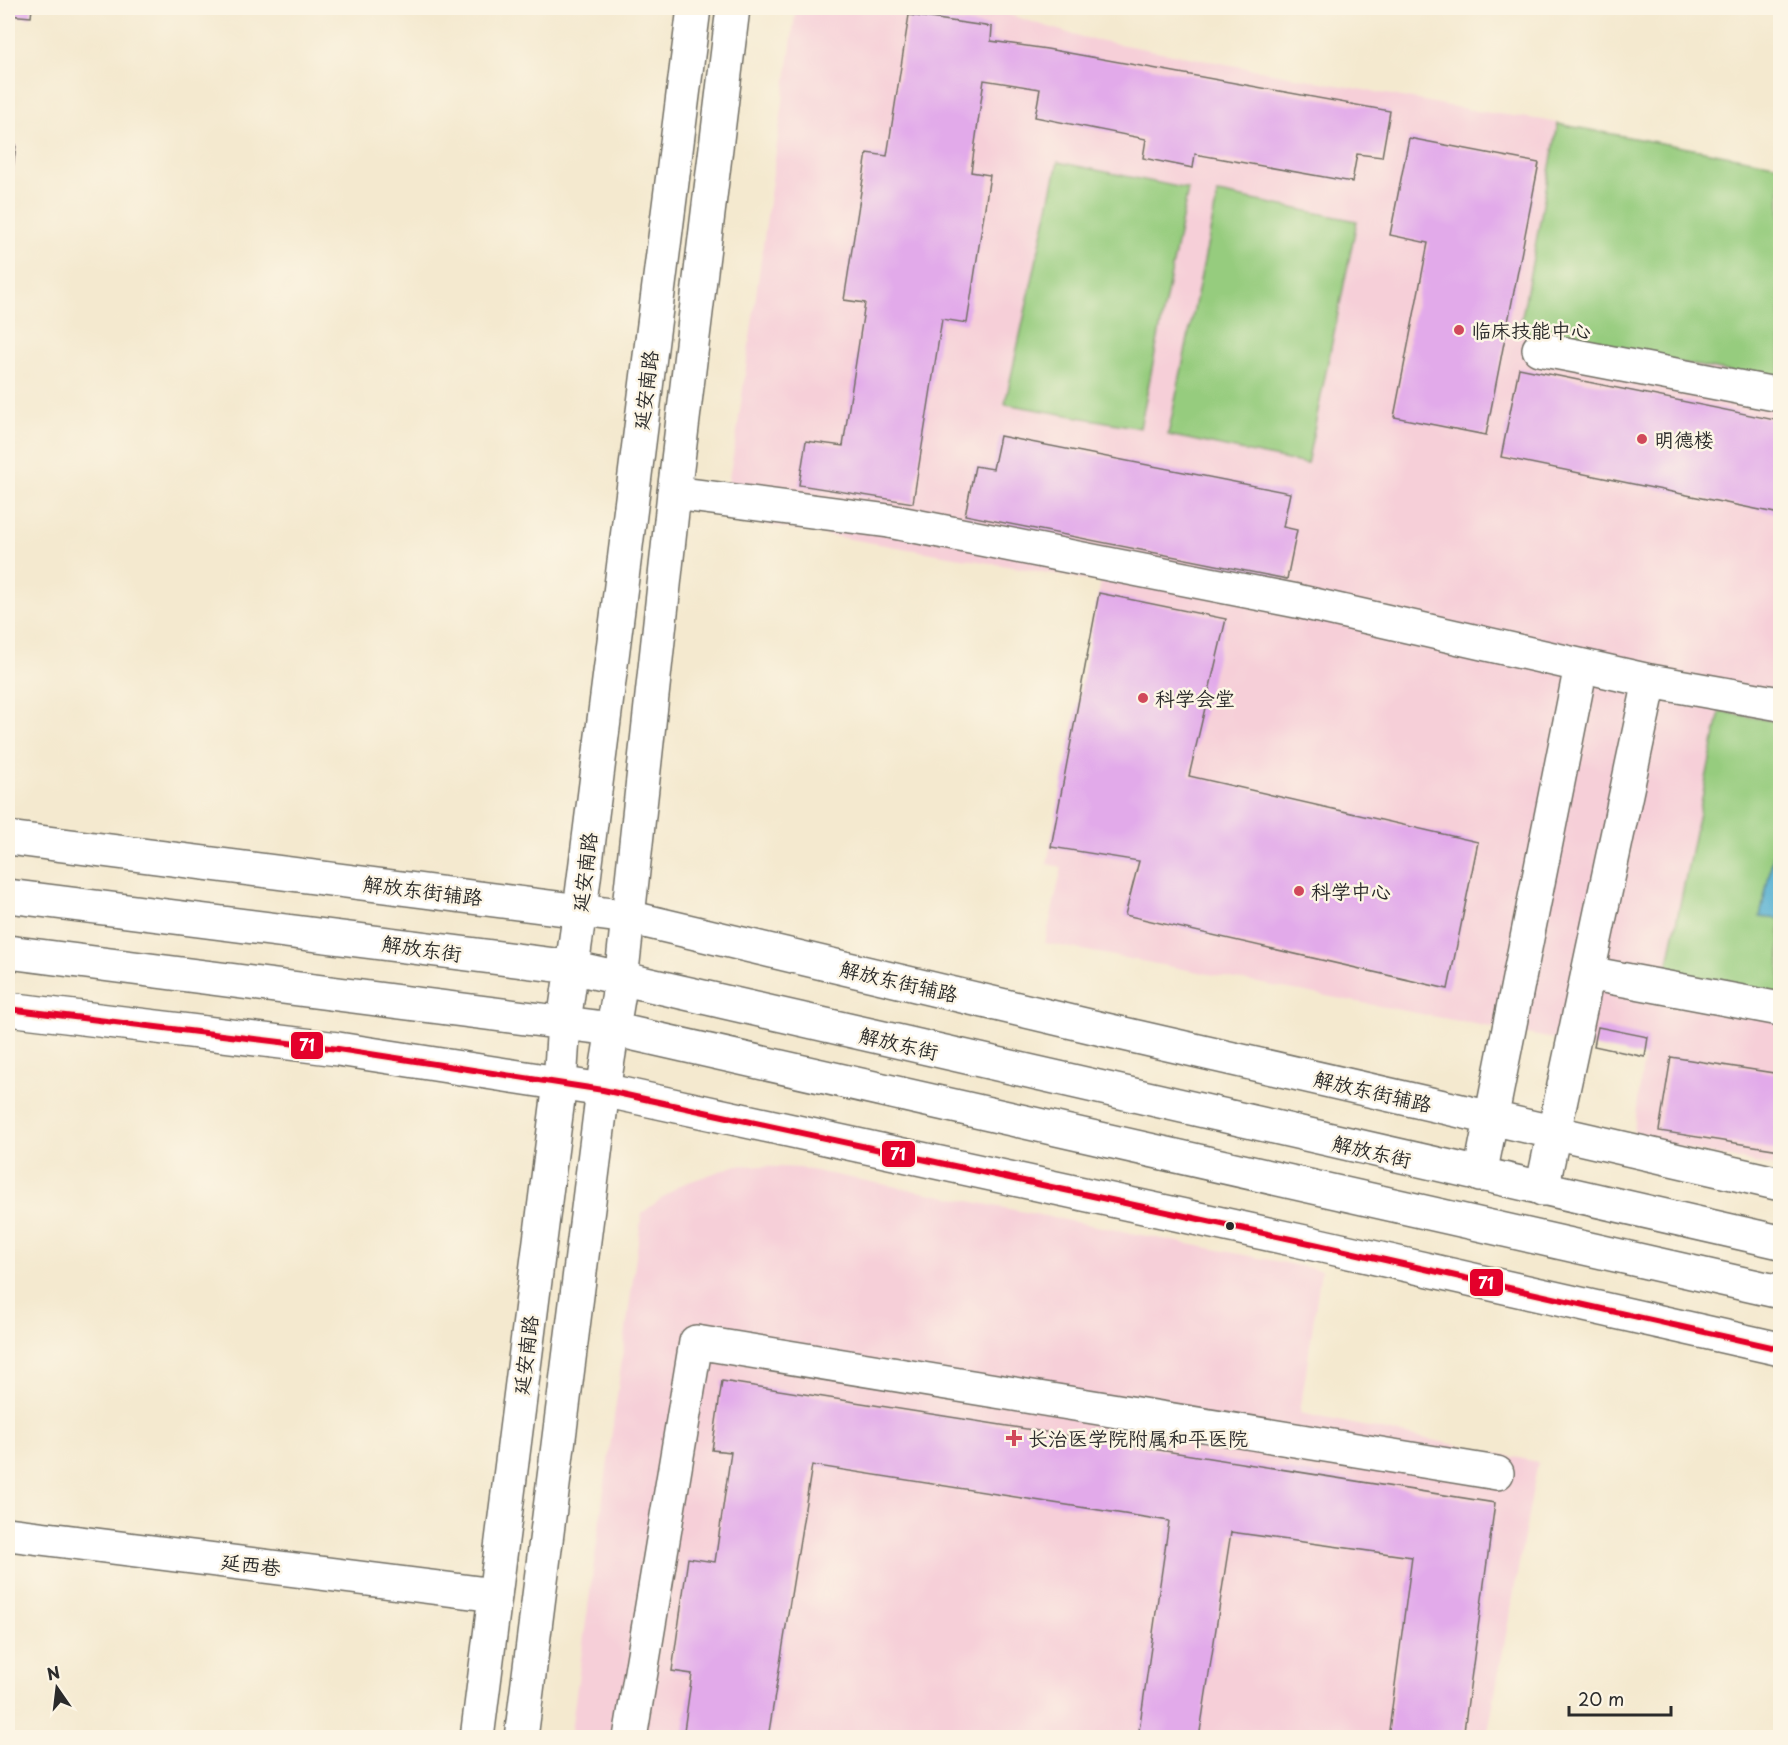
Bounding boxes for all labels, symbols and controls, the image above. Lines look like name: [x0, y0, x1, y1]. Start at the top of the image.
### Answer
place label: 临床技能中心: [1471, 315, 1591, 345]
marker: 临床技能中心: [1452, 323, 1466, 337]
street label: 延安南路: [625, 347, 665, 432]
place label: 明德楼: [1654, 424, 1714, 454]
marker: 明德楼: [1635, 432, 1649, 446]
place label: 科学会堂: [1155, 683, 1235, 713]
marker: 科学会堂: [1136, 691, 1150, 705]
street label: 延安南路: [564, 829, 604, 914]
street label: 解放东街辅路: [362, 868, 485, 912]
place label: 科学中心: [1311, 876, 1391, 906]
marker: 科学中心: [1292, 884, 1306, 898]
street label: 解放东街: [380, 928, 464, 968]
street label: 解放东街辅路: [837, 953, 962, 1009]
street label: 解放东街: [857, 1019, 941, 1067]
line badge: 71: [290, 1031, 324, 1060]
text: 71: [299, 1032, 315, 1056]
street label: 解放东街辅路: [1311, 1063, 1436, 1119]
street label: 解放东街: [1330, 1127, 1414, 1175]
line badge: 71: [881, 1140, 916, 1168]
text: 71: [890, 1141, 906, 1165]
unlabelled marker: [1224, 1220, 1236, 1232]
line badge: 71: [1469, 1268, 1504, 1297]
text: 71: [1478, 1270, 1494, 1294]
street label: 延安南路: [505, 1312, 545, 1397]
place label: 长治医学院附属和平医院: [1028, 1423, 1248, 1453]
marker: 长治医学院附属和平医院: [1005, 1429, 1023, 1447]
street label: 延西巷: [219, 1545, 284, 1583]
north arrow: [27, 1658, 87, 1718]
text: N: [44, 1659, 62, 1686]
scale bar: [1569, 1679, 1671, 1717]
text: 20 m: [1578, 1685, 1624, 1712]

